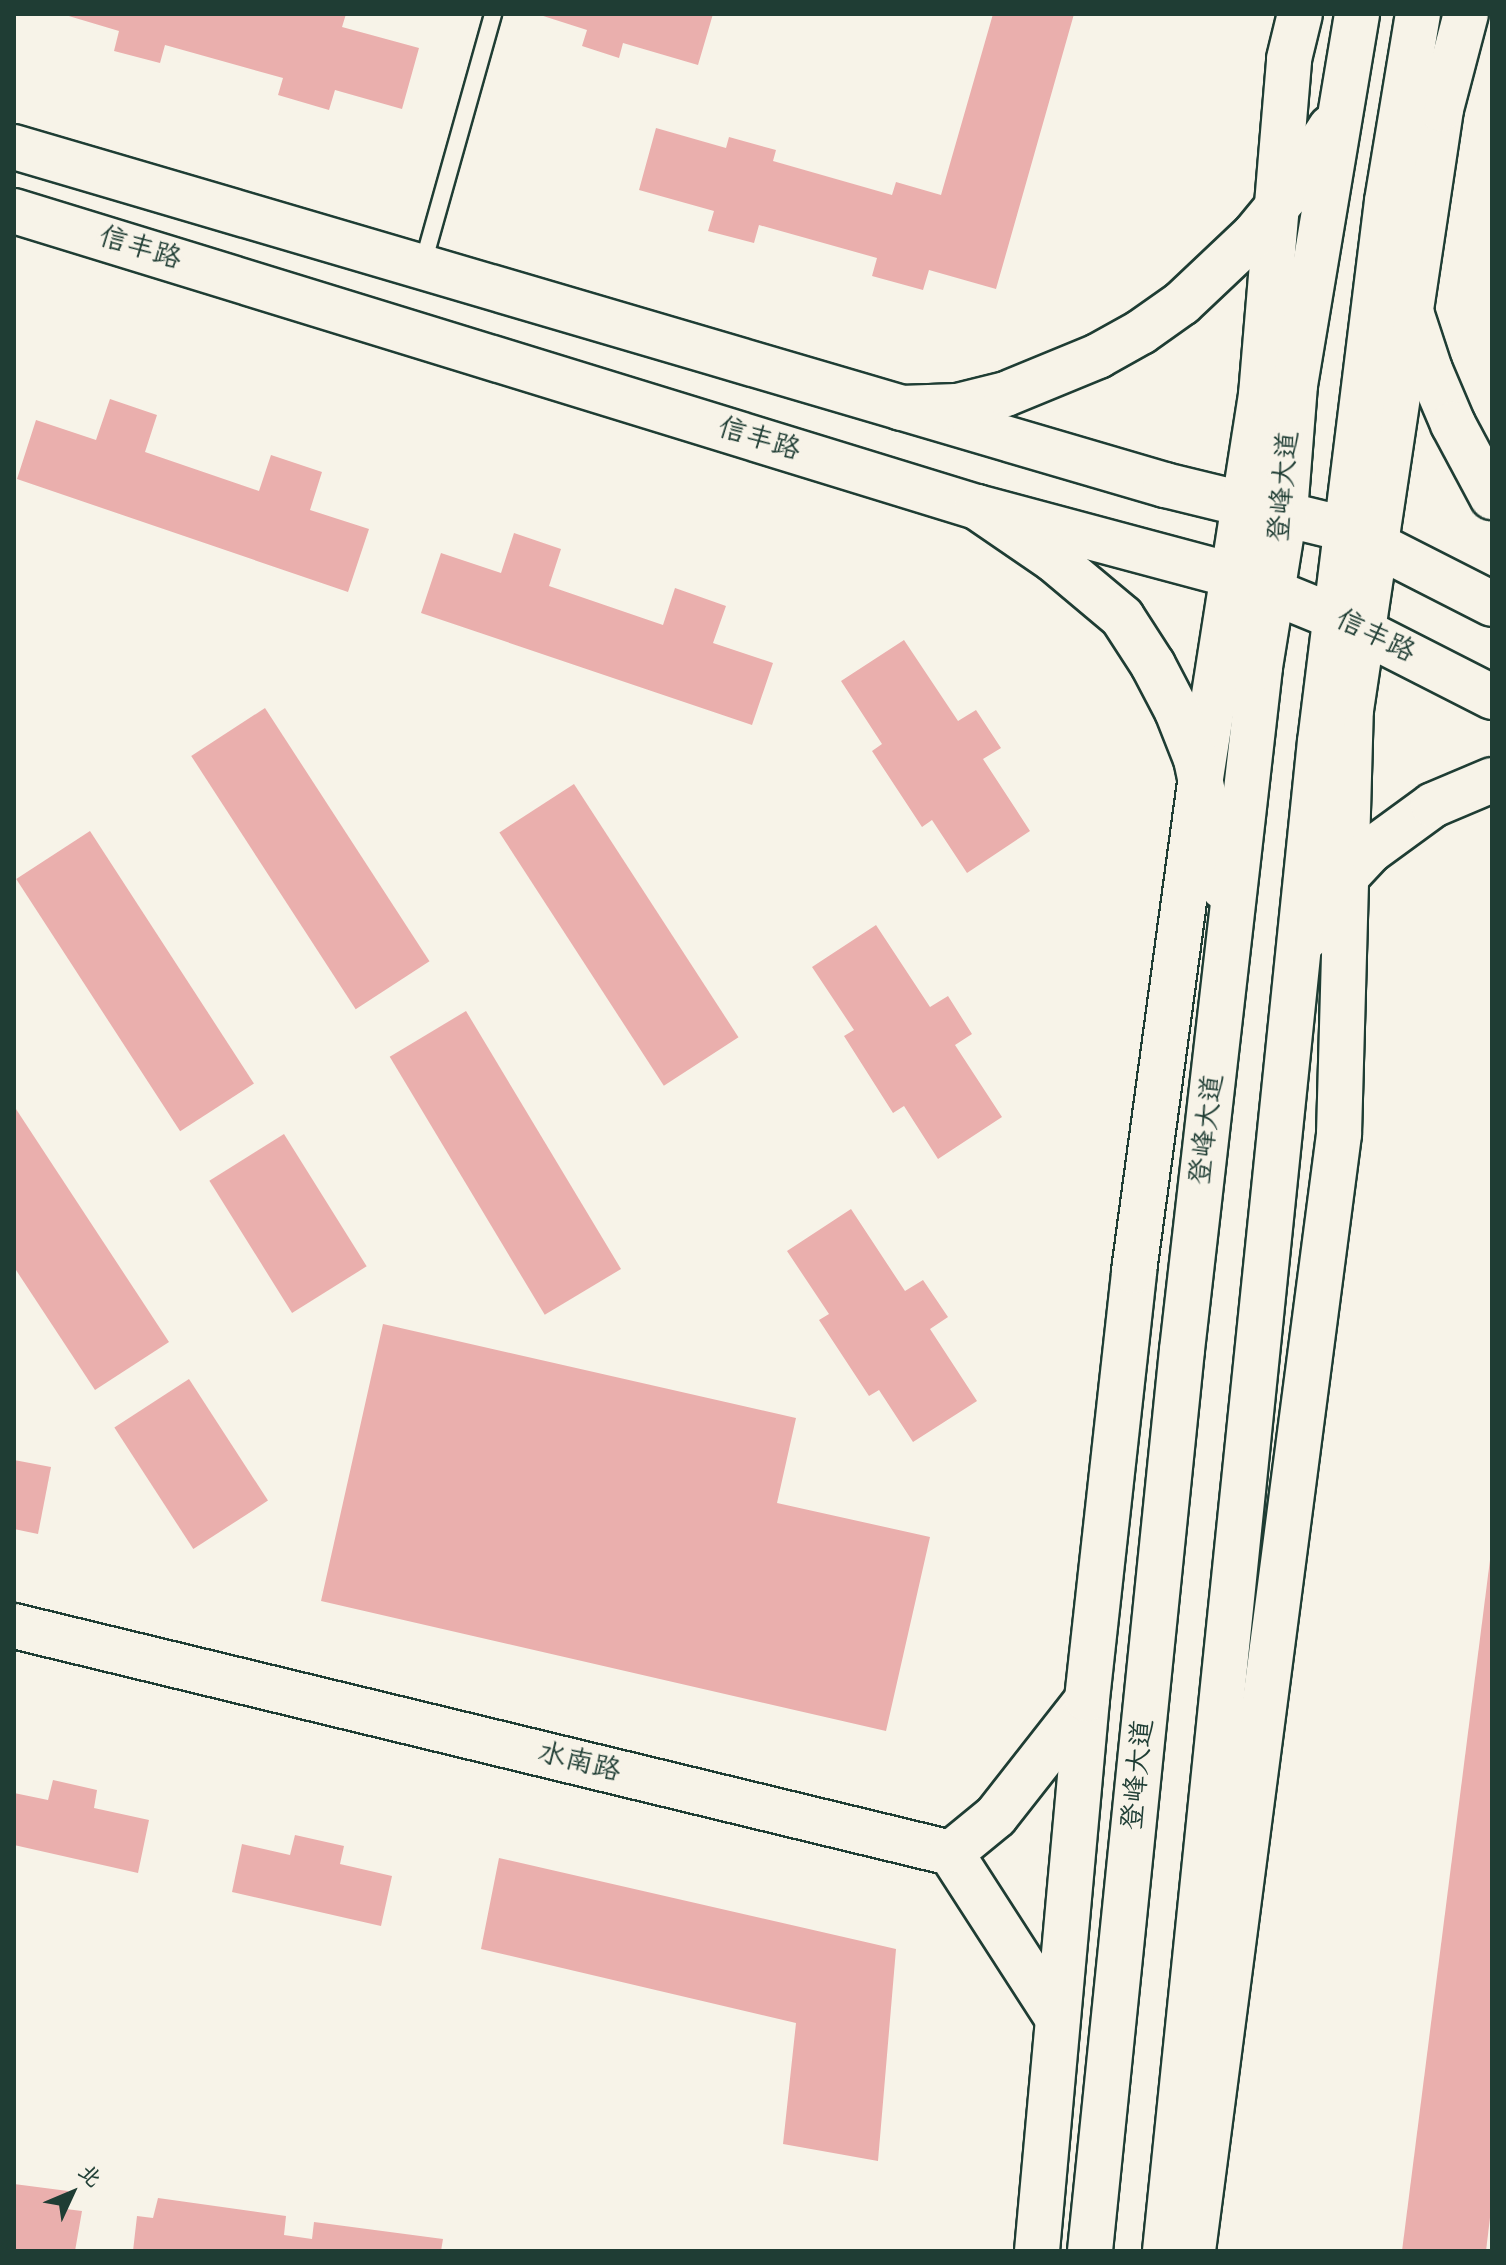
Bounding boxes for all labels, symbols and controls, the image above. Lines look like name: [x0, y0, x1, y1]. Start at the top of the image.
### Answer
street label: 信丰路: [95, 221, 185, 277]
street label: 信丰路: [714, 412, 804, 468]
street label: 登峰大道: [1263, 430, 1307, 544]
street label: 信丰路: [1330, 603, 1420, 671]
street label: 登峰大道: [1185, 1072, 1231, 1188]
street label: 登峰大道: [1116, 1718, 1162, 1832]
street label: 水南路: [534, 1737, 624, 1789]
north arrow: [32, 2153, 112, 2233]
text: 北: [72, 2159, 107, 2194]

